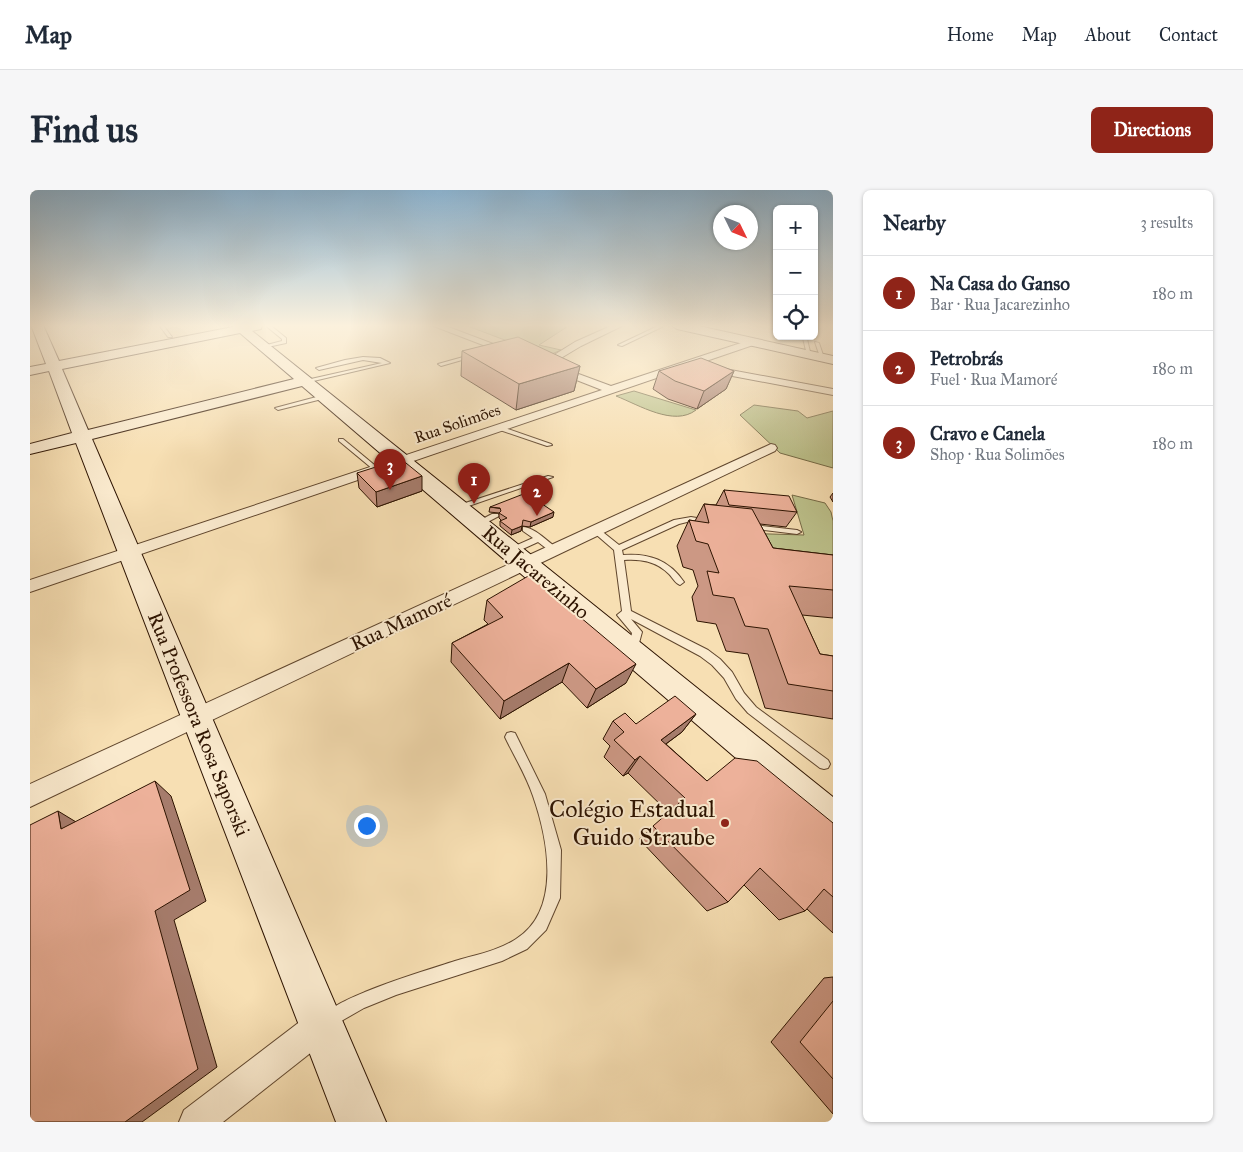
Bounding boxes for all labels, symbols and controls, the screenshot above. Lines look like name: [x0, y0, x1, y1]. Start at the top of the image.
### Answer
text: Map: [25, 20, 72, 50]
text: Home: [947, 24, 994, 46]
text: Map: [1022, 24, 1057, 46]
text: About: [1085, 24, 1131, 46]
text: Contact: [1159, 24, 1218, 46]
button: Directions: [1091, 107, 1213, 153]
text: Find us: [30, 109, 138, 152]
north arrow: [713, 205, 758, 250]
map controls: [773, 205, 818, 340]
button: +: [773, 205, 818, 250]
text: Nearby: [883, 210, 946, 236]
text: 3 results: [1140, 213, 1193, 232]
button: −: [773, 250, 818, 295]
text: Na Casa do Ganso: [930, 272, 1070, 295]
text: 1: [896, 284, 902, 303]
text: 180 m: [1152, 284, 1193, 303]
button: locate: [773, 295, 818, 340]
text: Bar · Rua Jacarezinho: [930, 295, 1070, 314]
text: Petrobrás: [930, 347, 1003, 370]
text: 2: [895, 359, 903, 378]
text: 180 m: [1152, 359, 1193, 378]
text: Fuel · Rua Mamoré: [930, 370, 1057, 389]
street label: Rua Solimões: [412, 400, 503, 447]
text: Cravo e Canela: [930, 422, 1045, 445]
text: 3: [896, 434, 902, 453]
text: 180 m: [1152, 434, 1193, 453]
text: Shop · Rua Solimões: [930, 445, 1065, 464]
pin: 3: [374, 449, 406, 490]
pin: 1: [458, 463, 490, 504]
pin: 2: [521, 475, 553, 516]
street label: Rua Jacarezinho: [477, 520, 595, 625]
street label: Rua Mamoré: [347, 588, 456, 656]
street label: Rua Professora Rosa Saporski: [143, 608, 255, 840]
place label: Colégio Estadual Guido Straube: [549, 794, 716, 852]
your location: [354, 813, 380, 839]
marker: Colégio Estadual Guido Straube: [719, 817, 731, 829]

